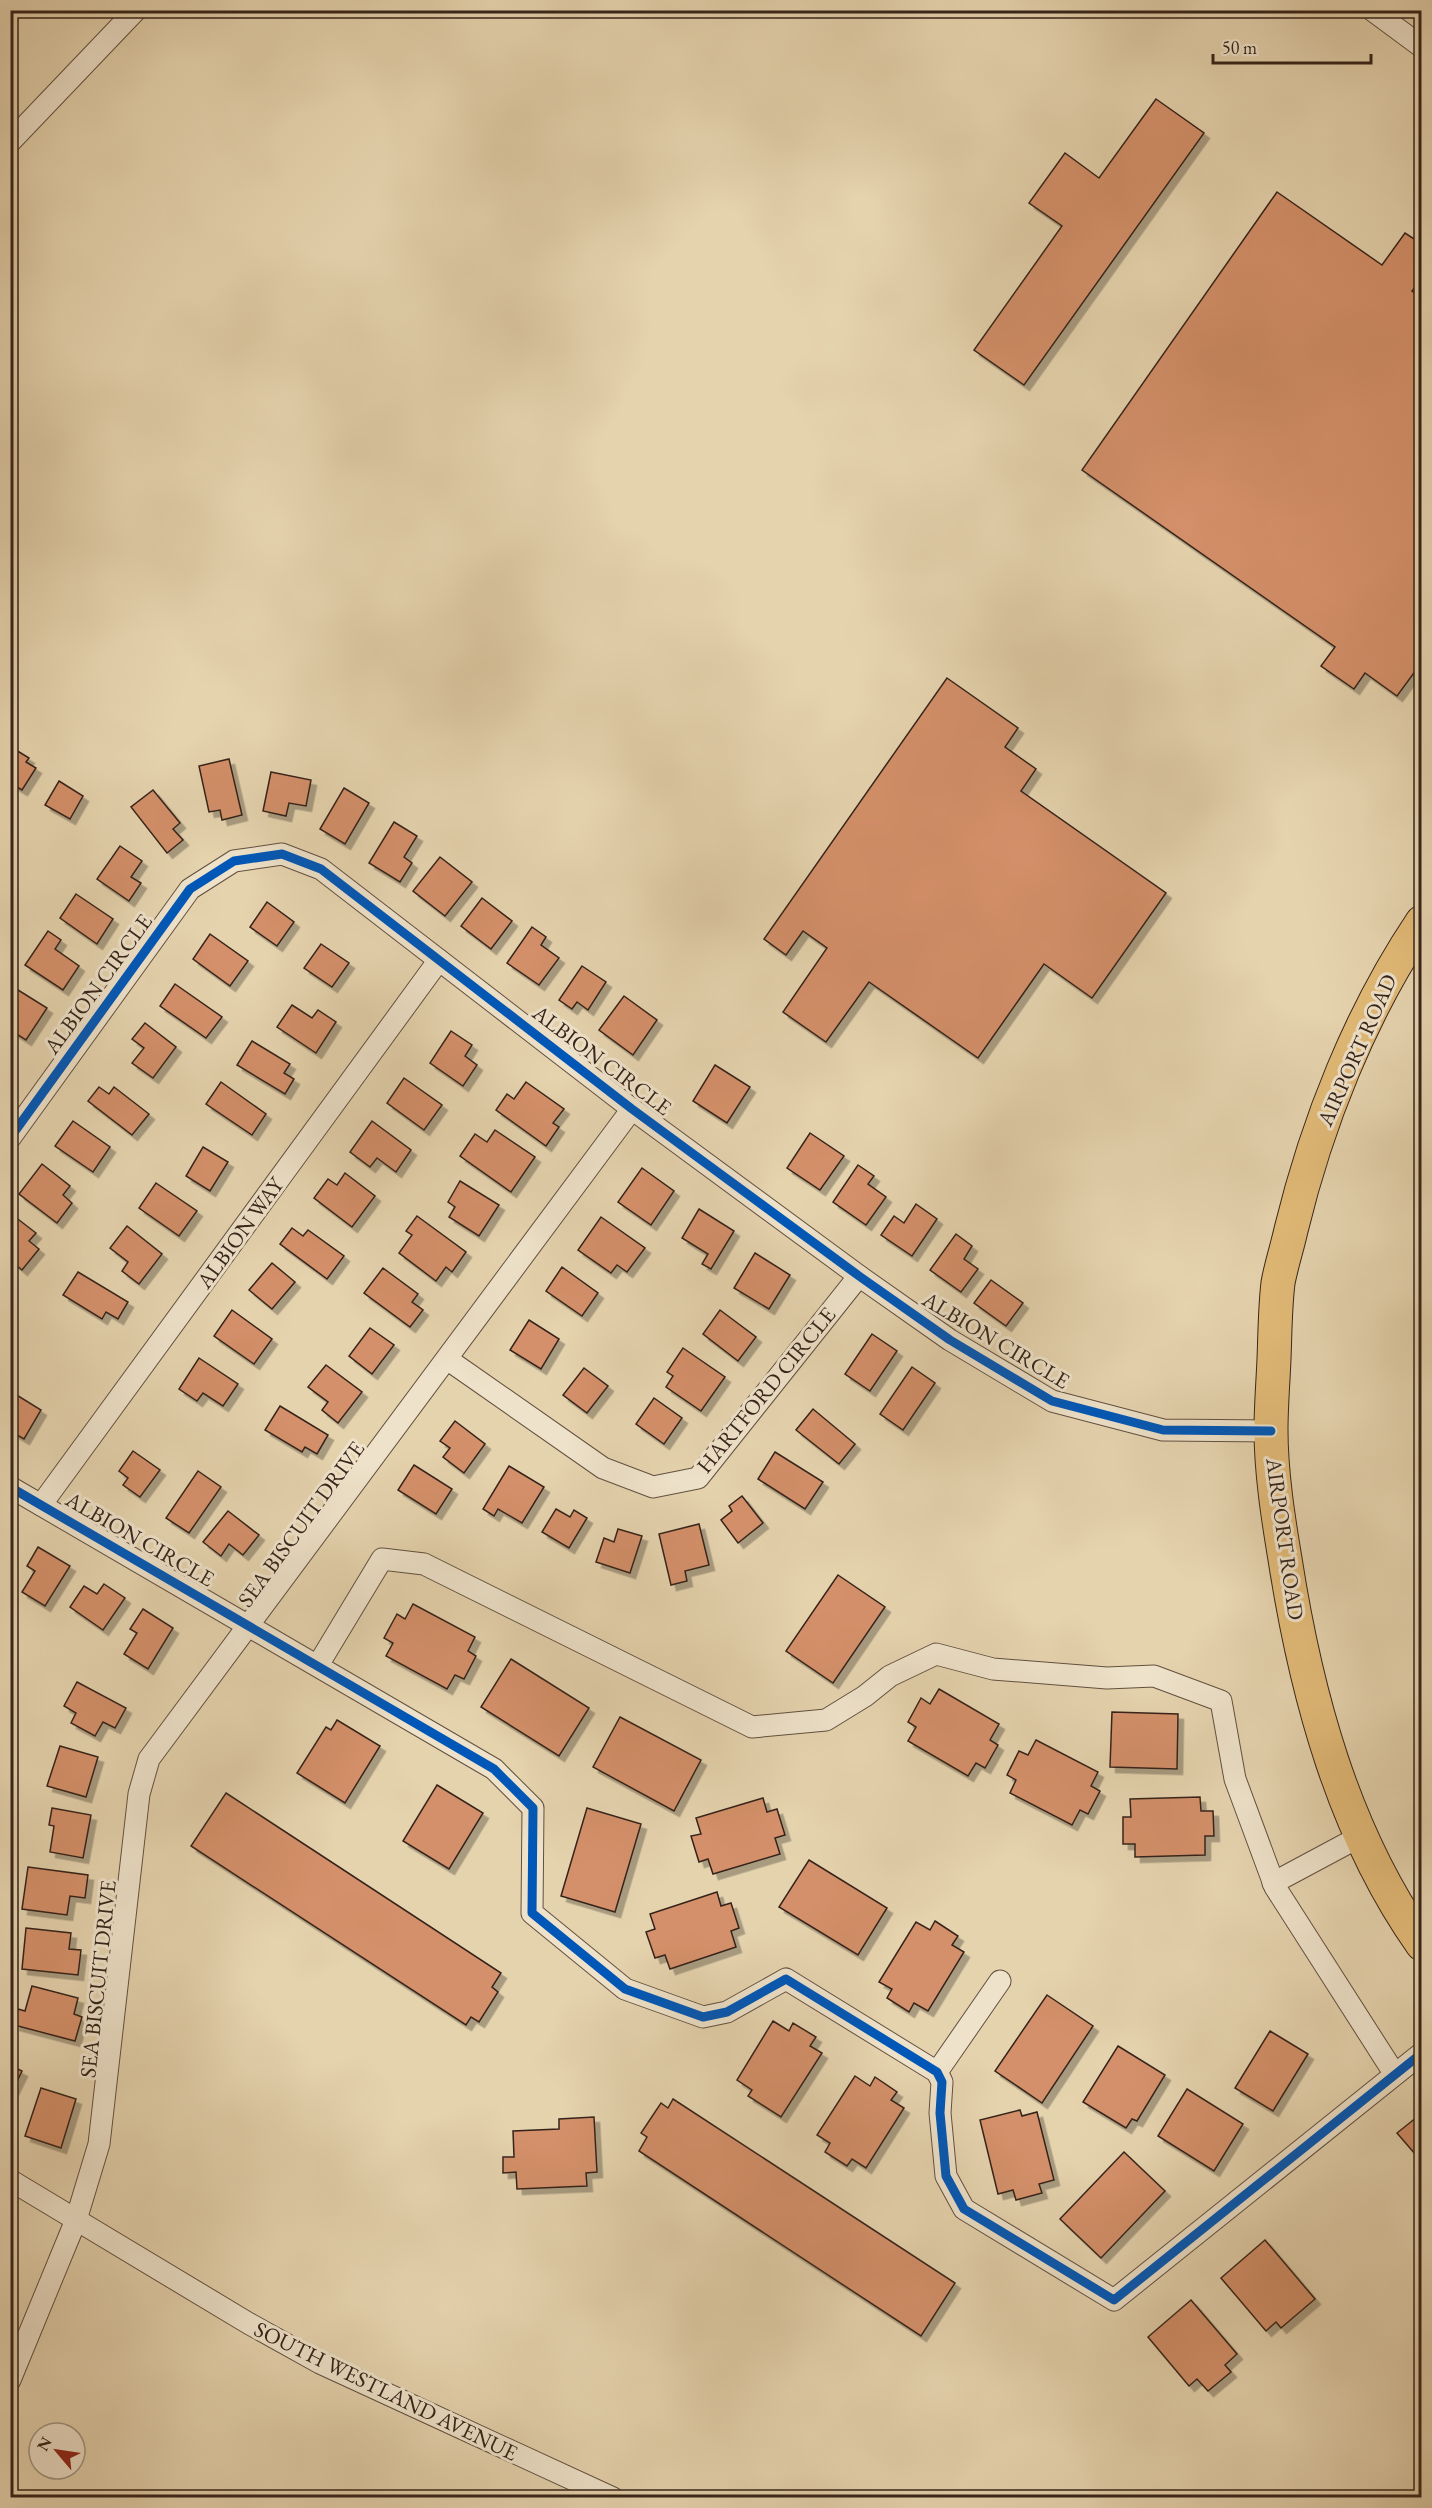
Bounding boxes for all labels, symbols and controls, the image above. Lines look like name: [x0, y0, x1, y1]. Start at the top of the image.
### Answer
scale bar: [1213, 27, 1370, 65]
text: 50 m: [1222, 36, 1257, 59]
street label: ALBION CIRCLE: [37, 908, 159, 1061]
street label: AIRPORT ROAD: [1310, 969, 1404, 1132]
street label: ALBION CIRCLE: [526, 998, 677, 1122]
street label: ALBION WAY: [189, 1171, 291, 1295]
street label: ALBION CIRCLE: [916, 1284, 1075, 1395]
street label: HARTFORD CIRCLE: [690, 1301, 842, 1479]
street label: SEA BISCUIT DRIVE: [231, 1435, 371, 1613]
street label: AIRPORT ROAD: [1259, 1455, 1311, 1622]
street label: ALBION CIRCLE: [60, 1484, 219, 1593]
street label: SEA BISCUIT DRIVE: [73, 1879, 123, 2079]
street label: SOUTH WESTLAND AVENUE: [249, 2314, 523, 2468]
north arrow: [27, 2421, 87, 2481]
text: N: [32, 2433, 57, 2455]

